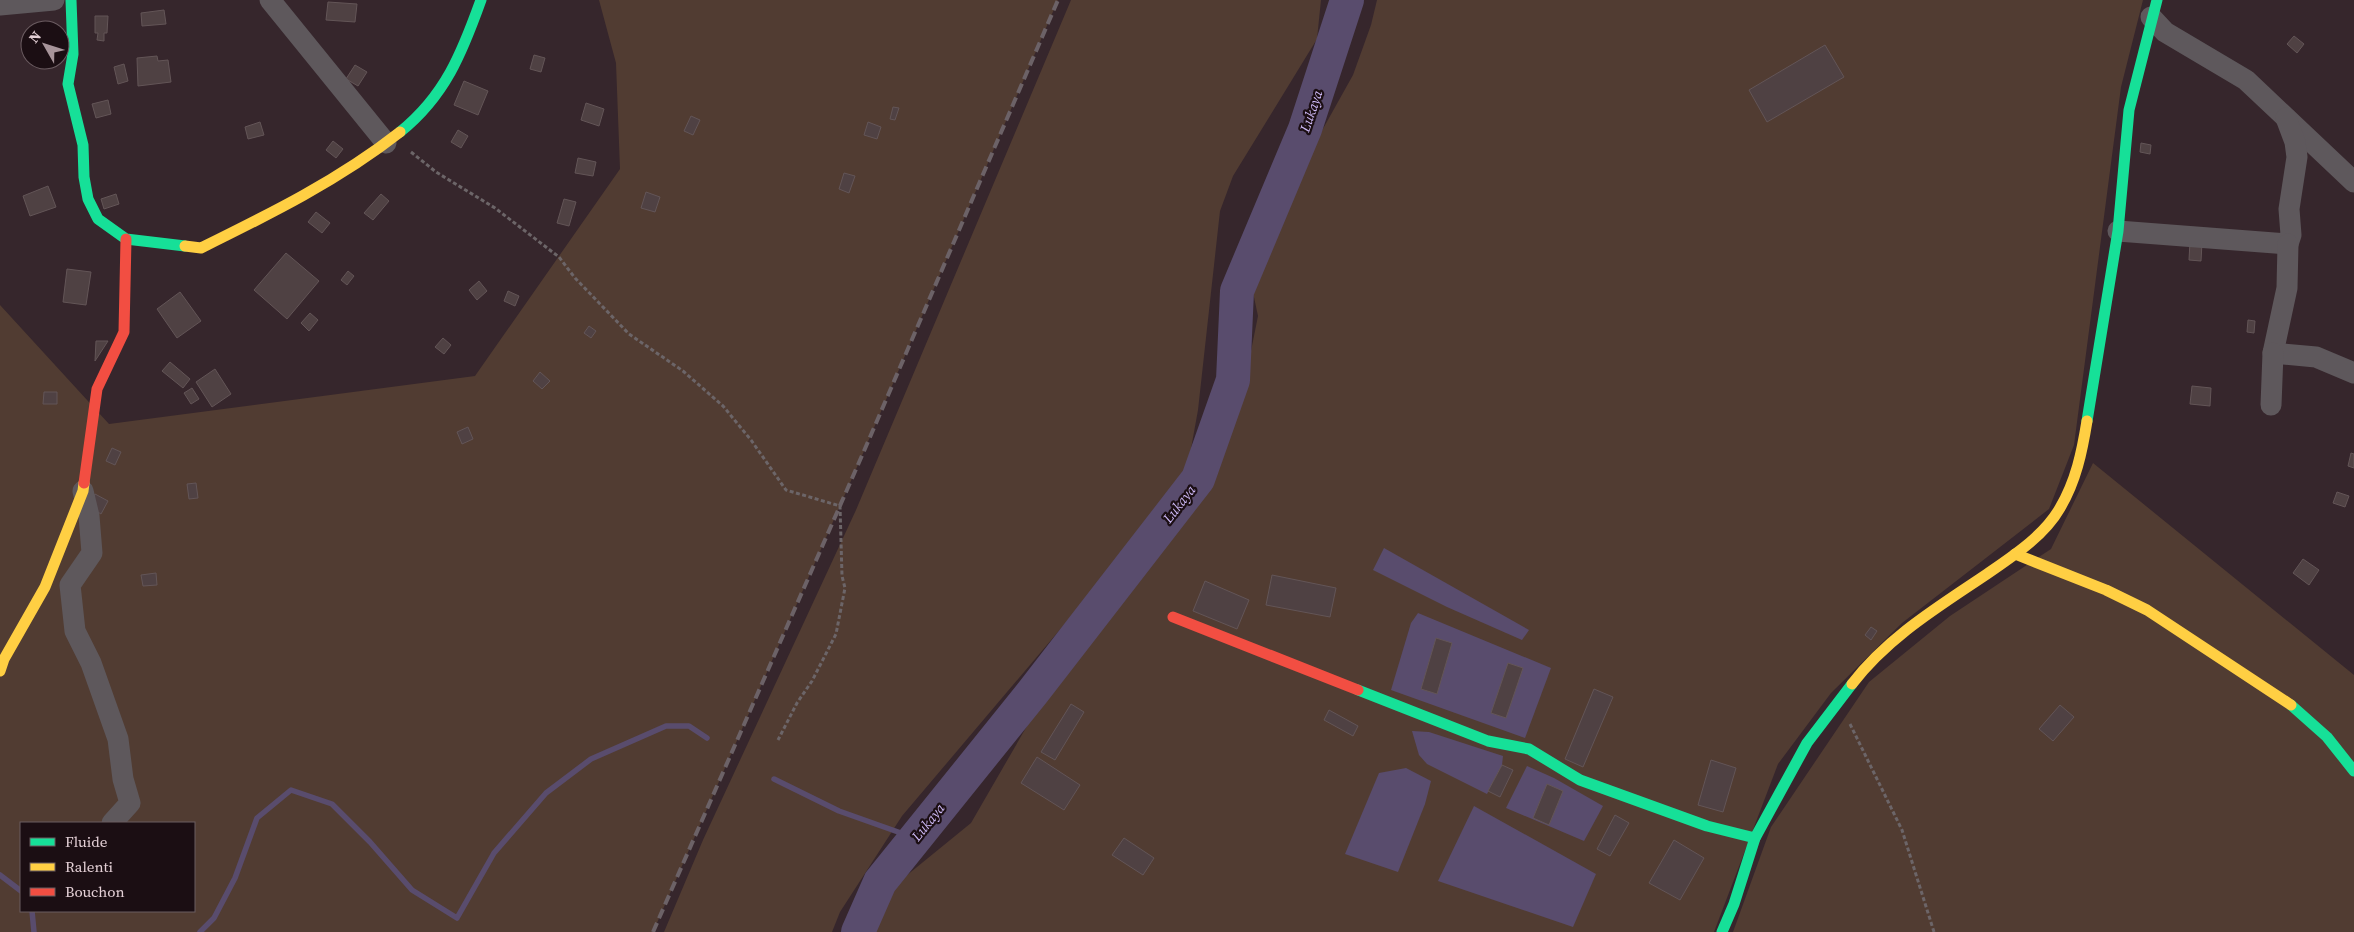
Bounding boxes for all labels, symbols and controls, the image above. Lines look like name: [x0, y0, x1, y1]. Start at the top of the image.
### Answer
north arrow: [20, 20, 70, 70]
text: N: [24, 27, 46, 47]
water label: Lukaya: [1294, 87, 1328, 136]
water label: Lukaya: [1157, 480, 1201, 528]
water label: Lukaya: [906, 798, 950, 846]
legend: [20, 822, 195, 912]
text: Fluide: [65, 831, 108, 852]
text: Ralenti: [65, 856, 113, 877]
text: Bouchon: [65, 881, 125, 902]

